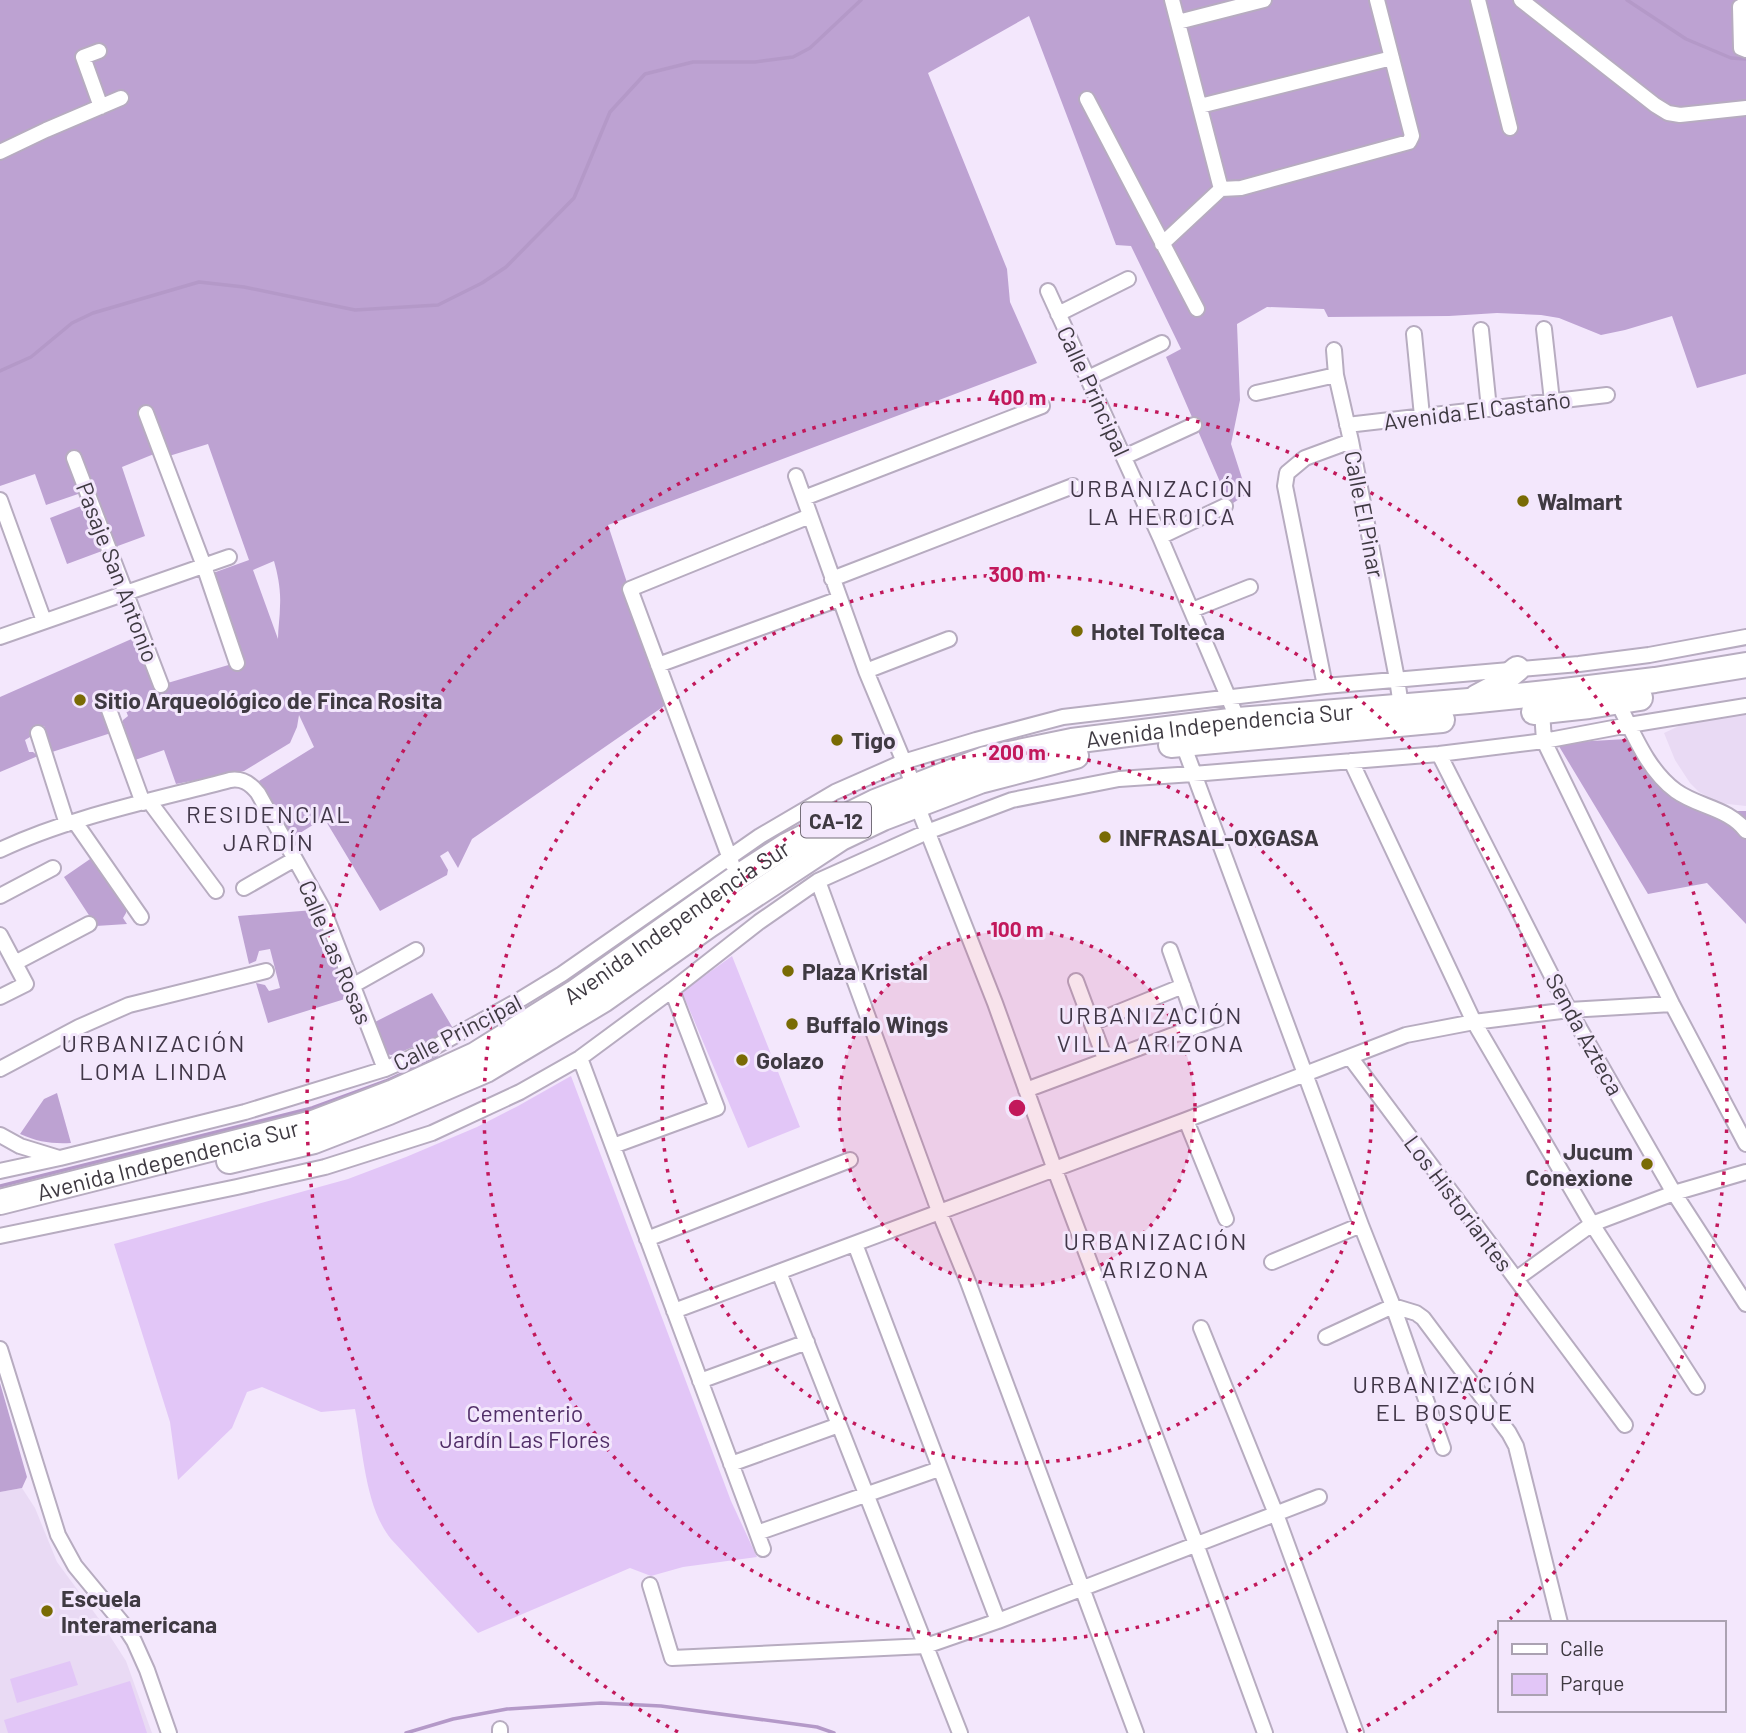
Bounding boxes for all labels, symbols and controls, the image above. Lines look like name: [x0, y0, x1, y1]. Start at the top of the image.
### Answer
street label: Calle Principal: [1052, 321, 1136, 461]
text: 400 m: [988, 384, 1046, 409]
street label: Avenida El Castaño: [1382, 385, 1572, 435]
street label: Calle El Pinar: [1339, 448, 1391, 580]
district label: URBANIZACIÓN LA HEROICA: [1069, 473, 1255, 530]
street label: Pasaje San Antonio: [71, 478, 165, 666]
place label: Walmart: [1537, 487, 1623, 515]
marker: Walmart: [1515, 493, 1531, 509]
text: 300 m: [988, 561, 1046, 586]
place label: Hotel Tolteca: [1091, 617, 1225, 645]
marker: Hotel Tolteca: [1069, 623, 1085, 639]
place label: Sitio Arqueológico de Finca Rosita: [94, 686, 442, 714]
marker: Sitio Arqueológico de Finca Rosita: [72, 692, 88, 708]
street label: Avenida Independencia Sur: [1084, 697, 1355, 753]
place label: Tigo: [851, 726, 896, 754]
marker: Tigo: [829, 732, 845, 748]
text: 200 m: [988, 739, 1046, 764]
district label: RESIDENCIAL JARDÍN: [186, 799, 352, 856]
road number: CA-12: [801, 802, 871, 838]
place label: INFRASAL-OXGASA: [1119, 823, 1319, 851]
marker: INFRASAL-OXGASA: [1097, 829, 1113, 845]
street label: Avenida Independencia Sur: [558, 833, 795, 1010]
street label: Calle Las Rosas: [293, 876, 379, 1028]
text: 100 m: [990, 916, 1044, 941]
place label: Plaza Kristal: [802, 957, 928, 985]
marker: Plaza Kristal: [780, 963, 796, 979]
street label: Senda Azteca: [1540, 968, 1630, 1100]
street label: Calle Principal: [388, 988, 526, 1076]
district label: URBANIZACIÓN VILLA ARIZONA: [1057, 1000, 1245, 1057]
place label: Buffalo Wings: [806, 1010, 948, 1038]
marker: Buffalo Wings: [784, 1016, 800, 1032]
district label: URBANIZACIÓN LOMA LINDA: [61, 1028, 247, 1085]
place label: Golazo: [756, 1046, 824, 1074]
marker: Golazo: [734, 1052, 750, 1068]
centre of rings: [1005, 1096, 1029, 1120]
street label: Avenida Independencia Sur: [34, 1113, 302, 1206]
street label: Los Historiantes: [1399, 1129, 1519, 1277]
place label: Jucum Conexione: [1526, 1137, 1633, 1191]
marker: Jucum Conexione: [1639, 1156, 1655, 1172]
district label: URBANIZACIÓN ARIZONA: [1063, 1226, 1249, 1283]
district label: URBANIZACIÓN EL BOSQUE: [1352, 1369, 1538, 1426]
park label: Cementerio Jardín Las Flores: [440, 1399, 610, 1453]
place label: Escuela Interamericana: [61, 1584, 217, 1638]
marker: Escuela Interamericana: [39, 1603, 55, 1619]
legend: [1498, 1621, 1725, 1712]
text: Calle: [1560, 1635, 1604, 1660]
text: Parque: [1560, 1670, 1625, 1695]

